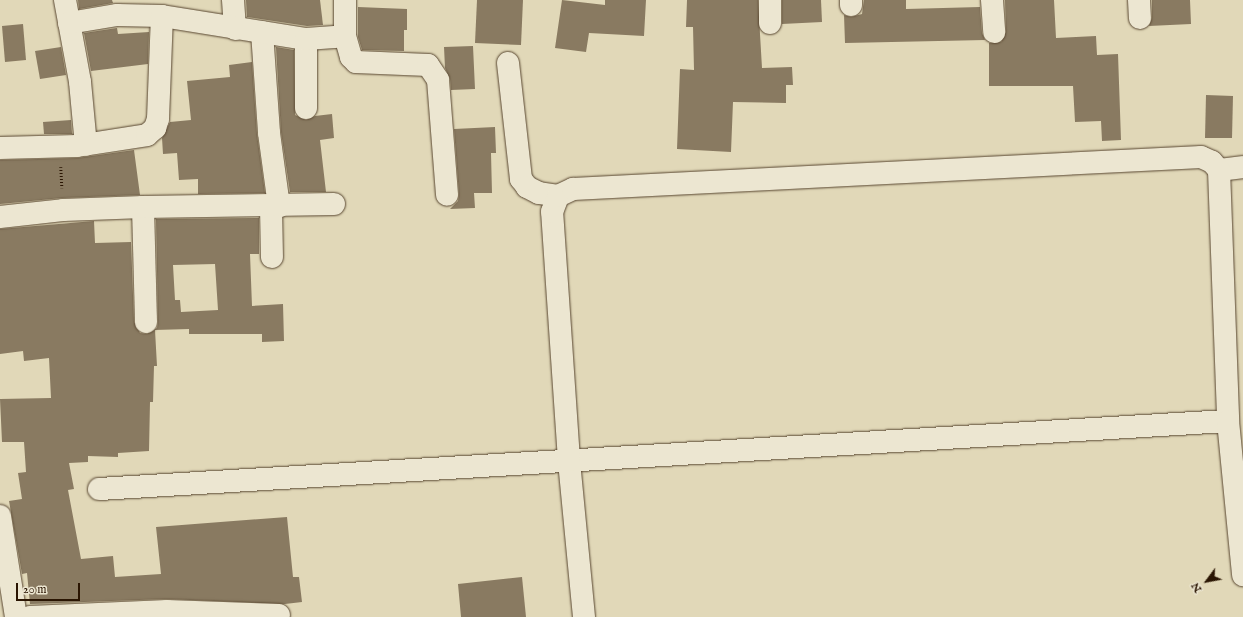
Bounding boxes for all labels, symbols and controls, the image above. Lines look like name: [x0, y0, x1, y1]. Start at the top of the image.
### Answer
north arrow: [1187, 561, 1227, 601]
scale bar: [18, 575, 82, 601]
text: N: [1188, 580, 1205, 595]
text: 20 m: [23, 582, 46, 597]

